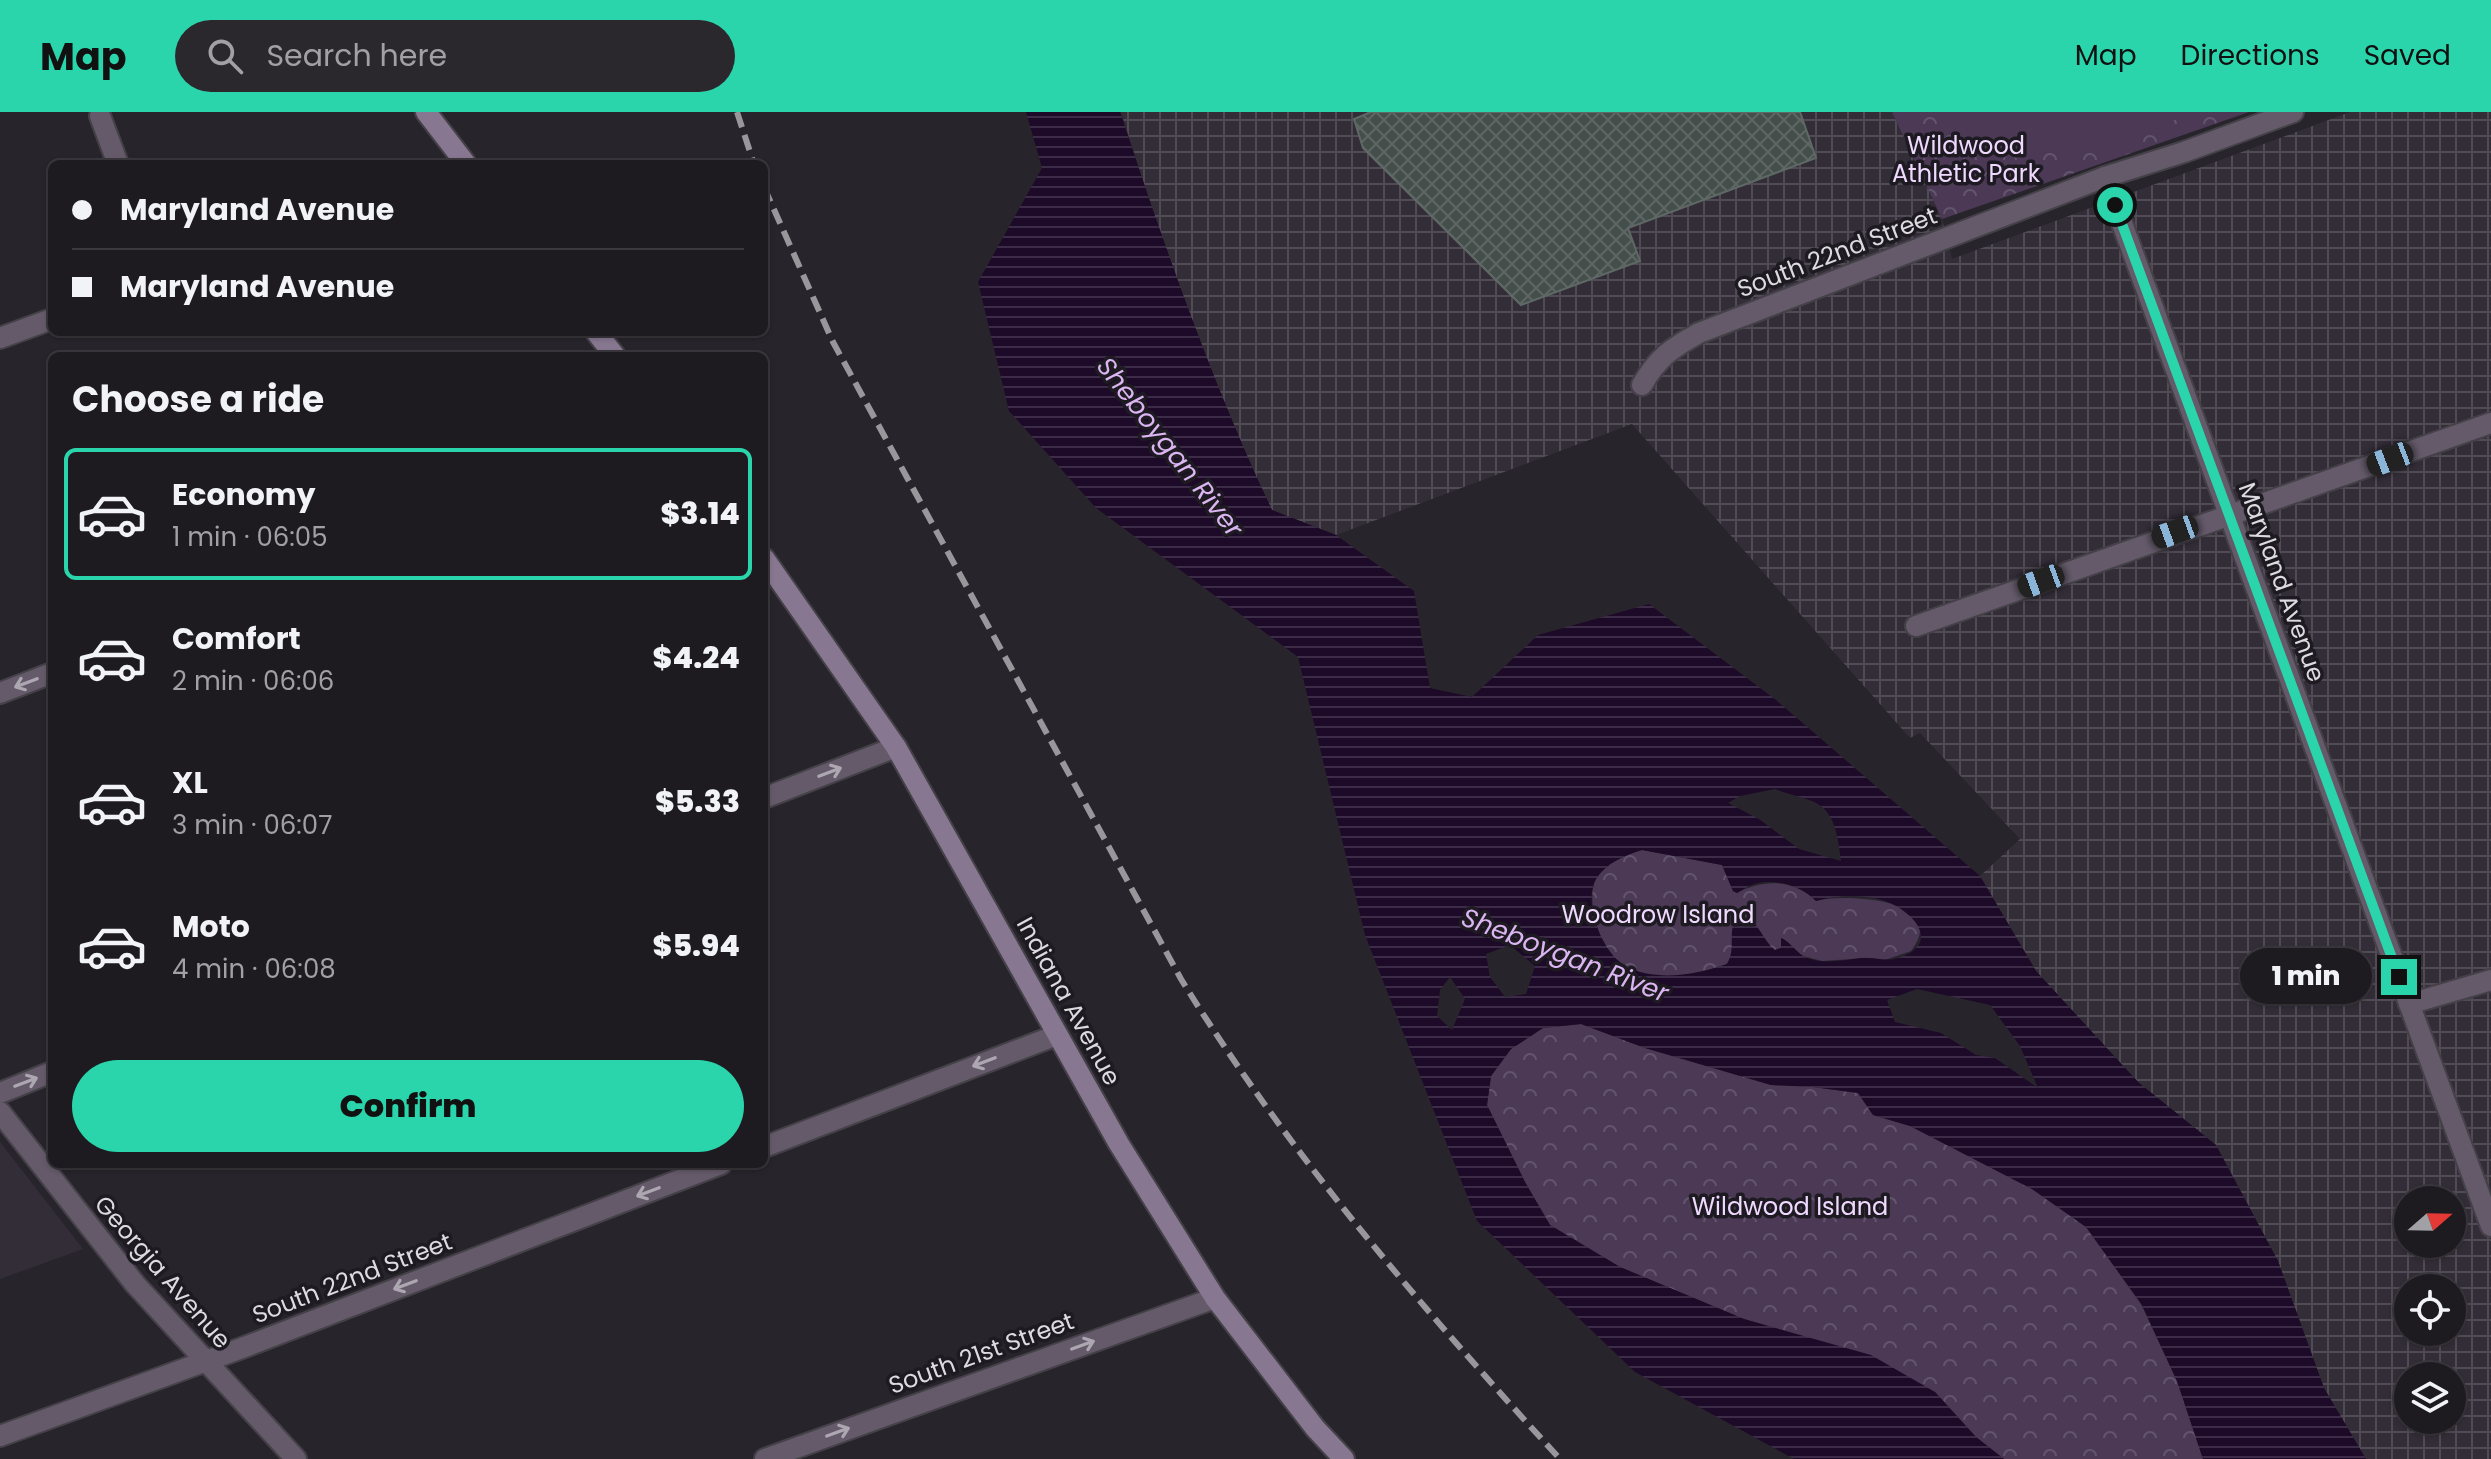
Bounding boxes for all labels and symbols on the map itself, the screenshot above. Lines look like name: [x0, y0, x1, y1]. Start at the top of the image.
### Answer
park label: Wildwood Athletic Park: [1892, 129, 2041, 190]
route start: [2097, 187, 2133, 223]
street label: South 22nd Street: [1733, 199, 1941, 305]
water label: Sheboygan River: [1088, 350, 1252, 545]
car: [2363, 439, 2417, 479]
street label: Maryland Avenue: [2231, 478, 2333, 686]
car: [2148, 513, 2202, 551]
car: [2014, 562, 2068, 600]
one-way arrow: [14, 677, 39, 691]
one-way arrow: [817, 764, 842, 778]
park label: Woodrow Island: [1562, 898, 1754, 931]
water label: Sheboygan River: [1456, 899, 1675, 1011]
street label: Indiana Avenue: [1009, 911, 1129, 1091]
callout: 1 min: [2239, 949, 2371, 1005]
route end: [2381, 959, 2417, 995]
one-way arrow: [972, 1056, 997, 1071]
one-way arrow: [13, 1074, 38, 1089]
one-way arrow: [636, 1186, 661, 1200]
north arrow: [2394, 1186, 2466, 1258]
street label: Georgia Avenue: [87, 1188, 239, 1356]
park label: Wildwood Island: [1692, 1190, 1888, 1223]
street label: South 22nd Street: [248, 1225, 456, 1331]
one-way arrow: [393, 1279, 418, 1294]
street label: South 21st Street: [884, 1304, 1078, 1402]
one-way arrow: [1070, 1336, 1095, 1351]
one-way arrow: [825, 1424, 850, 1439]

